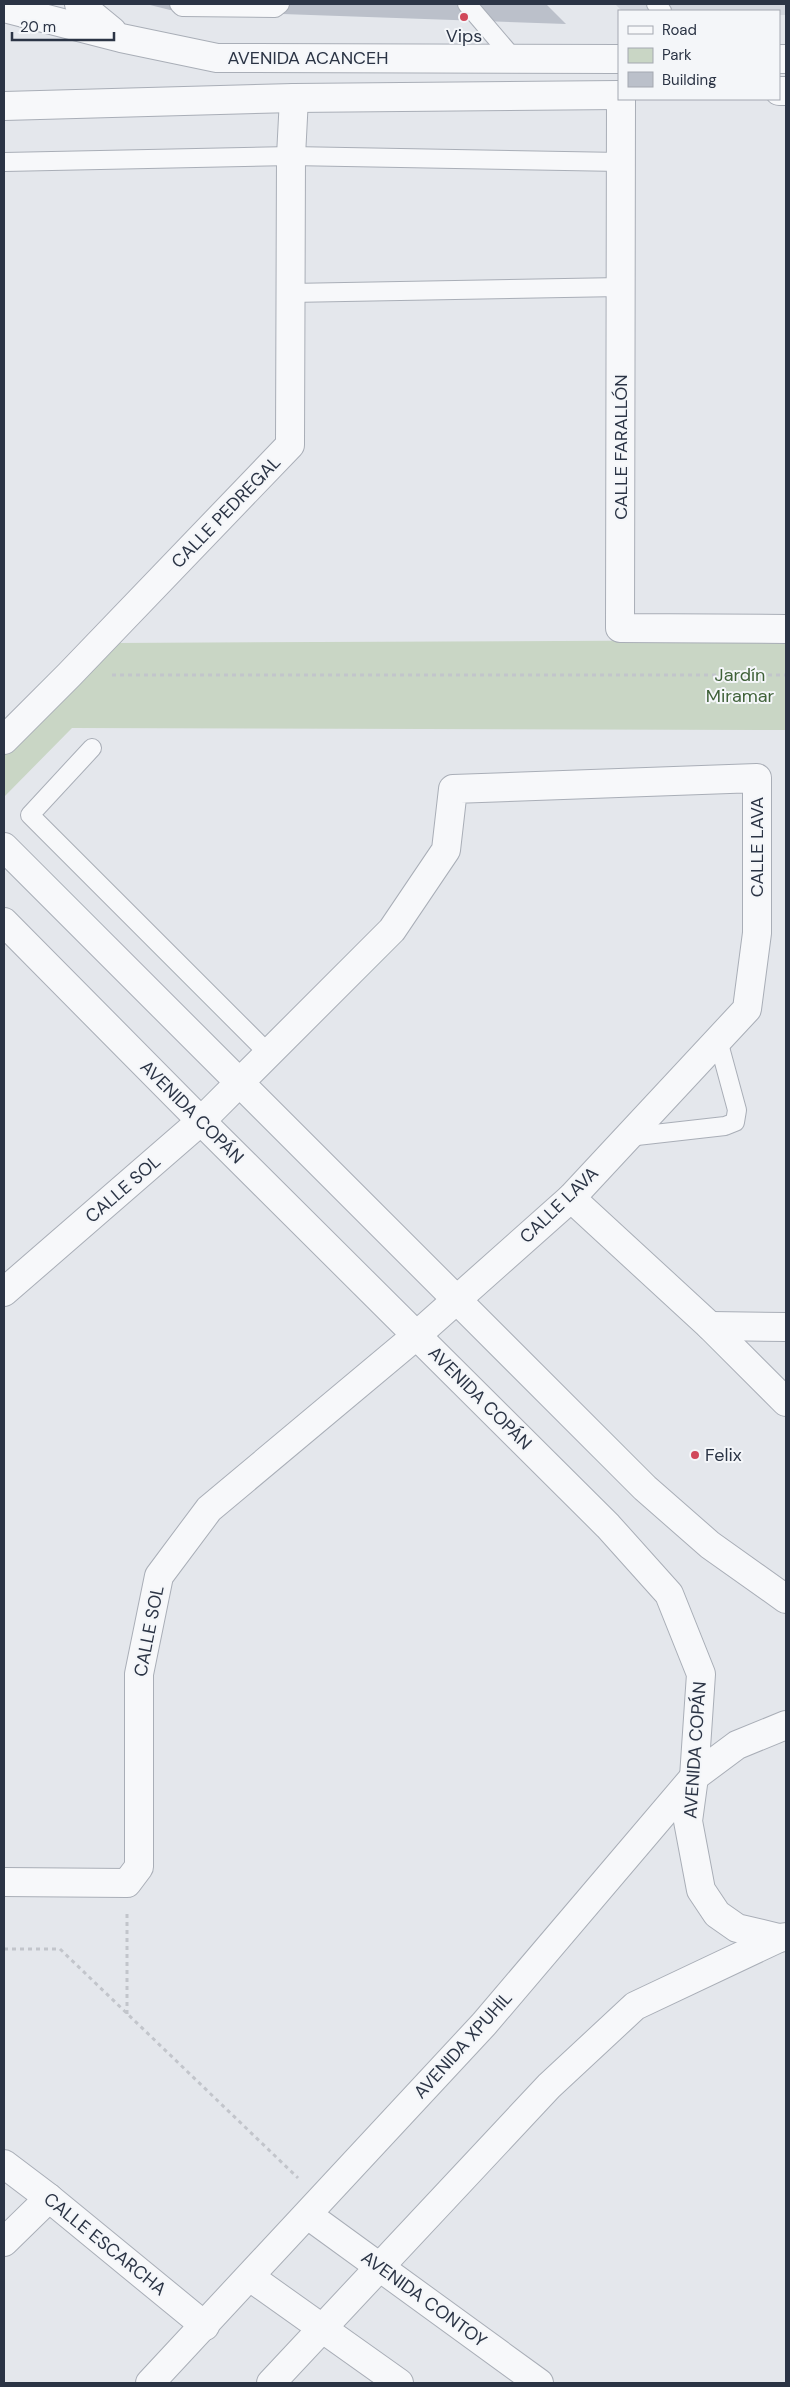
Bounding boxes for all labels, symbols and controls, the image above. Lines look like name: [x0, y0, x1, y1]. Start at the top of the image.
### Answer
scale bar: [12, 10, 115, 42]
legend: [618, 10, 780, 100]
marker: Vips: [458, 11, 470, 23]
text: 20 m: [20, 17, 56, 37]
text: Road: [662, 20, 697, 40]
place label: Vips: [446, 24, 482, 48]
text: Park: [662, 45, 692, 65]
street label: AVENIDA ACANCEH: [228, 46, 388, 70]
text: Building: [662, 70, 717, 90]
street label: CALLE FARALLÓN: [609, 374, 633, 520]
street label: CALLE PEDREGAL: [166, 451, 286, 573]
park label: Jardín Miramar: [706, 663, 775, 708]
street label: CALLE LAVA: [745, 797, 769, 897]
street label: AVENIDA COPÁN: [135, 1055, 249, 1169]
street label: CALLE SOL: [80, 1150, 166, 1228]
street label: CALLE LAVA: [515, 1161, 603, 1249]
street label: AVENIDA COPÁN: [423, 1341, 537, 1455]
place label: Felix: [705, 1443, 742, 1467]
marker: Felix: [689, 1449, 701, 1461]
street label: CALLE SOL: [128, 1583, 170, 1679]
street label: AVENIDA COPÁN: [678, 1681, 712, 1819]
street label: AVENIDA XPUHIL: [408, 1986, 518, 2104]
street label: CALLE ESCARCHA: [39, 2187, 171, 2301]
street label: AVENIDA CONTOY: [356, 2245, 492, 2353]

